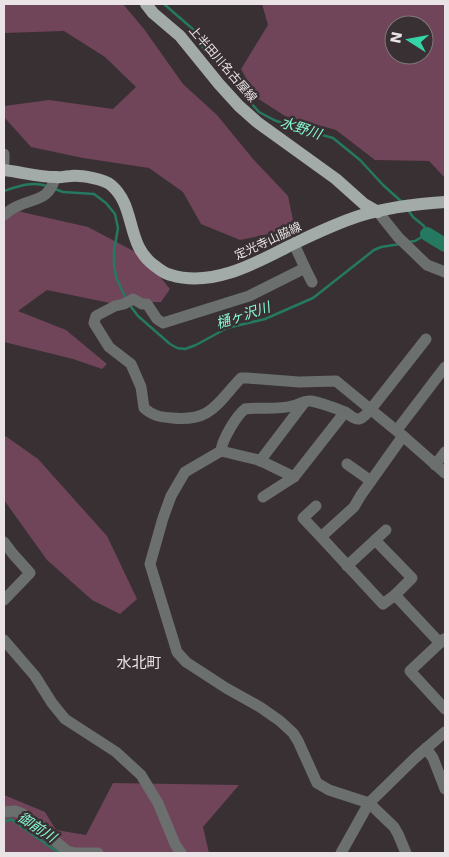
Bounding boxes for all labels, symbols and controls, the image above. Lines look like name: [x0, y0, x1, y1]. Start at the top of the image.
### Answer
north arrow: [384, 15, 434, 65]
street label: 上半田川名古屋線: [186, 23, 260, 105]
text: N: [387, 30, 405, 45]
water label: 水野川: [279, 114, 325, 143]
street label: 定光寺山脇線: [232, 219, 304, 263]
water label: 樋ヶ沢川: [214, 298, 274, 331]
district label: 水北町: [116, 654, 162, 672]
water label: 御前川: [15, 809, 61, 846]

